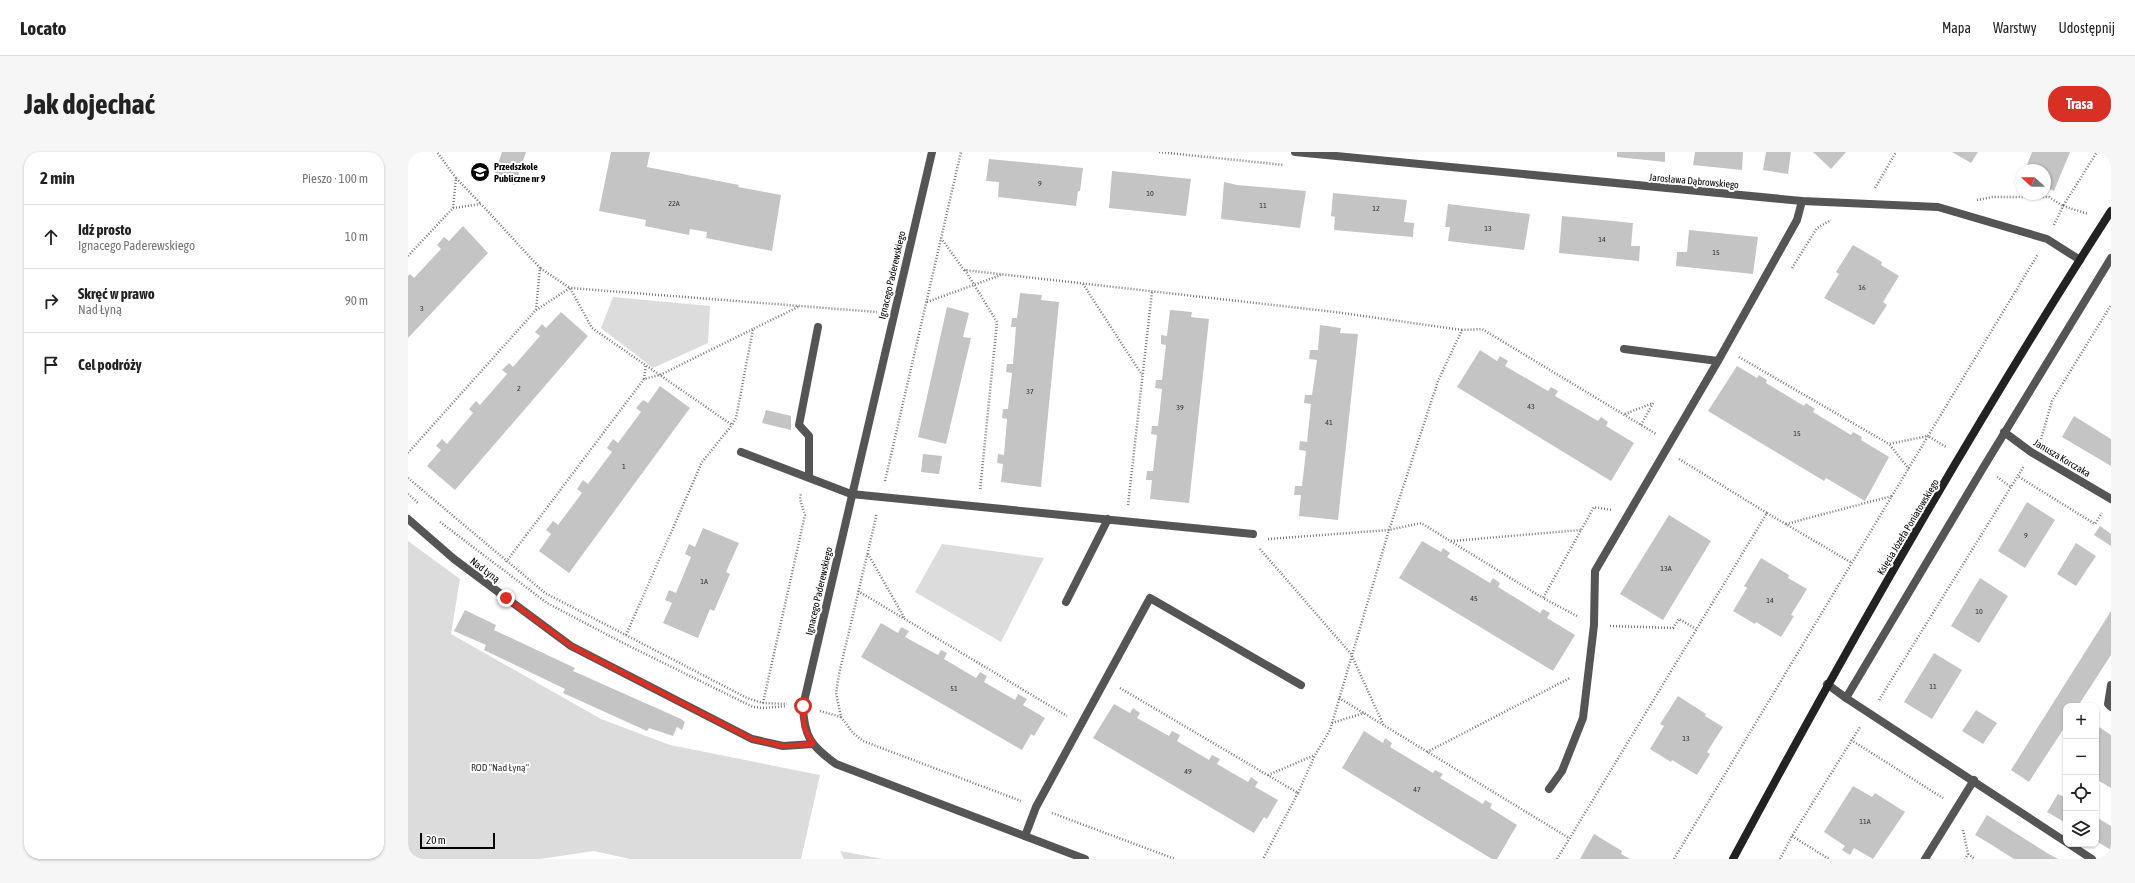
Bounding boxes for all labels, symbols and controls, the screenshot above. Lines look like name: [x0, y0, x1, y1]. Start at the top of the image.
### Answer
text: Locato: [20, 17, 66, 39]
text: Mapa: [1942, 20, 1971, 36]
text: Warstwy: [1993, 20, 2036, 36]
text: Udostępnij: [2058, 20, 2115, 36]
button: Trasa: [2048, 86, 2111, 122]
text: Jak dojechać: [24, 88, 155, 120]
school or university icon: Przedszkole Publiczne nr 9: [469, 161, 491, 183]
place label: Przedszkole Publiczne nr 9: [494, 161, 546, 184]
north arrow: [2015, 164, 2051, 200]
text: 2 min: [40, 168, 75, 188]
text: Pieszo · 100 m: [302, 171, 368, 186]
street label: Jarosława Dąbrowskiego: [1649, 172, 1740, 190]
house number: 9: [1038, 179, 1042, 188]
house number: 10: [1146, 189, 1154, 198]
house number: 22A: [668, 199, 680, 208]
house number: 11: [1259, 201, 1267, 210]
house number: 12: [1372, 204, 1380, 213]
text: Idź prosto: [78, 221, 132, 238]
house number: 13: [1484, 224, 1492, 233]
icon: ahead: [40, 226, 62, 248]
text: 10 m: [345, 229, 368, 244]
street label: Ignacego Paderewskiego: [877, 230, 908, 320]
house number: 14: [1598, 235, 1606, 244]
text: Ignacego Paderewskiego: [78, 238, 195, 253]
house number: 15: [1712, 248, 1720, 257]
house number: 16: [1858, 283, 1866, 292]
text: Skręć w prawo: [78, 285, 155, 302]
icon: right: [40, 290, 62, 312]
text: 90 m: [345, 293, 368, 308]
text: Nad Łyną: [78, 302, 122, 317]
house number: 3: [420, 304, 424, 313]
icon: arrive: [40, 354, 62, 376]
text: Cel podróży: [78, 356, 142, 373]
house number: 2: [517, 384, 521, 393]
house number: 37: [1026, 387, 1034, 396]
house number: 43: [1527, 402, 1535, 411]
house number: 39: [1176, 403, 1184, 412]
house number: 41: [1325, 418, 1333, 427]
house number: 15: [1793, 429, 1801, 438]
street label: Janusza Korczaka: [2032, 437, 2093, 479]
house number: 1: [622, 462, 626, 471]
street label: Księcia Józefa Poniatowskiego: [1875, 477, 1941, 577]
house number: 9: [2024, 531, 2028, 540]
street label: Ignacego Paderewskiego: [804, 546, 835, 636]
street label: Nad Łyną: [468, 555, 502, 585]
house number: 13A: [1660, 564, 1672, 573]
house number: 1A: [700, 577, 708, 586]
route end: [497, 589, 515, 607]
house number: 45: [1470, 594, 1478, 603]
house number: 14: [1766, 596, 1774, 605]
house number: 10: [1975, 607, 1983, 616]
house number: 11: [1929, 682, 1937, 691]
house number: 51: [950, 684, 958, 693]
route start: [794, 697, 812, 715]
map controls: [2063, 703, 2099, 847]
button: +: [2063, 703, 2099, 739]
house number: 13: [1682, 734, 1690, 743]
button: −: [2063, 739, 2099, 775]
park label: ROD "Nad Łyną": [471, 762, 529, 773]
house number: 49: [1184, 767, 1192, 776]
button: locate: [2063, 775, 2099, 811]
house number: 47: [1413, 785, 1421, 794]
button: layers: [2063, 811, 2099, 847]
house number: 11A: [1859, 817, 1871, 826]
scale bar: [420, 831, 495, 850]
text: 20 m: [426, 834, 446, 846]

